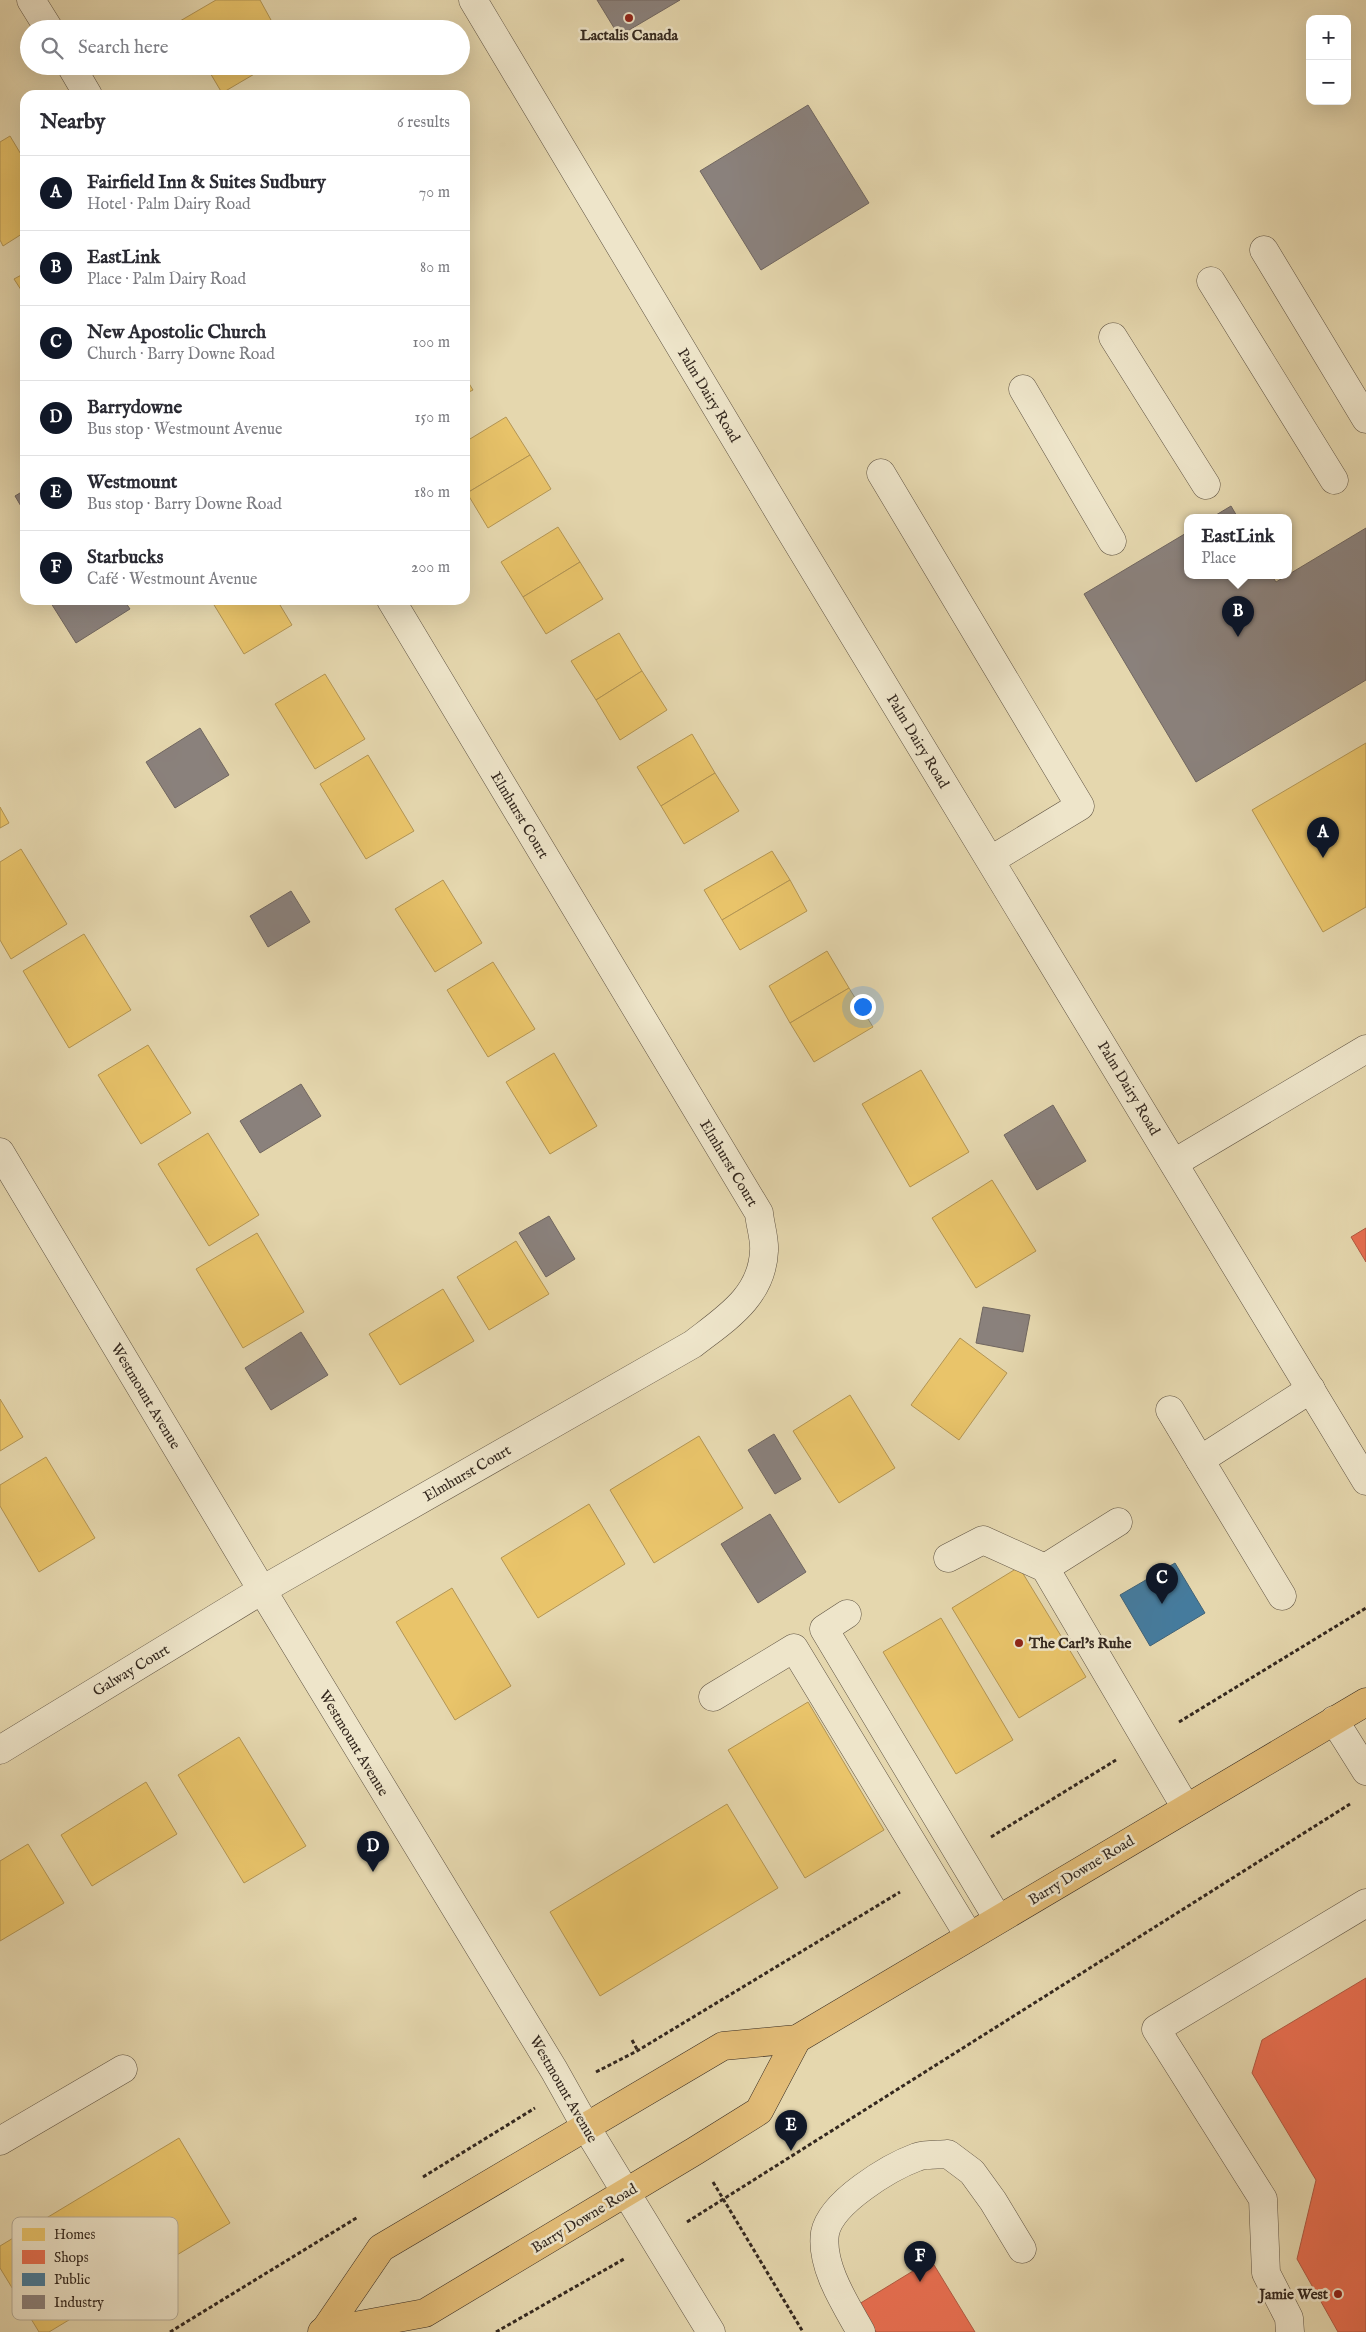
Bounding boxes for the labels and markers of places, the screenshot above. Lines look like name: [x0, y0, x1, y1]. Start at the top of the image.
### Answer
marker: Lactalis Canada: [623, 12, 635, 24]
place label: Lactalis Canada: [580, 26, 679, 45]
pin: B: [1222, 596, 1254, 637]
pin: A: [1307, 817, 1339, 858]
pin: C: [1146, 1563, 1178, 1604]
place label: The Carl's Ruhe: [1028, 1634, 1132, 1653]
marker: The Carl's Ruhe: [1013, 1637, 1025, 1649]
pin: D: [357, 1831, 389, 1872]
pin: E: [775, 2110, 807, 2151]
pin: F: [904, 2241, 936, 2282]
place label: Jamie West: [1257, 2285, 1329, 2304]
marker: Jamie West: [1332, 2288, 1344, 2300]

